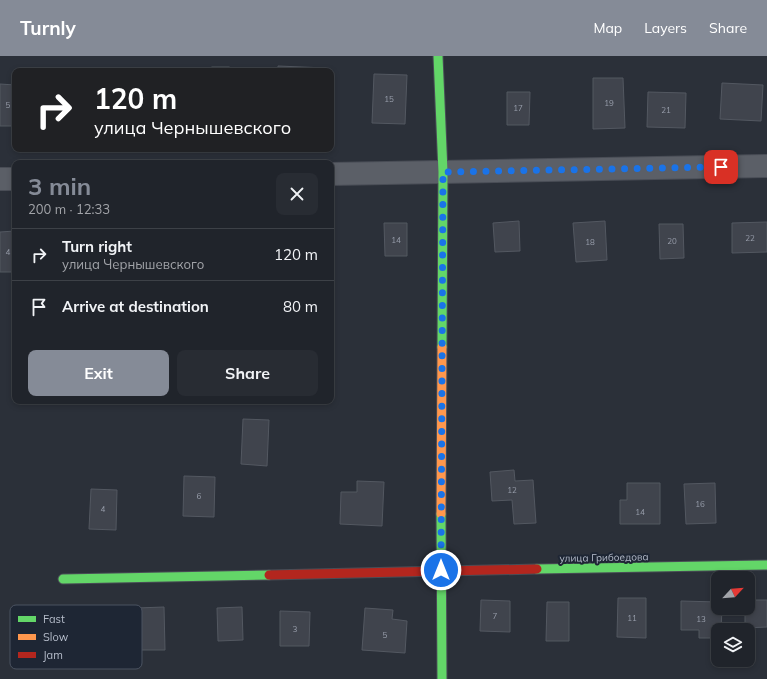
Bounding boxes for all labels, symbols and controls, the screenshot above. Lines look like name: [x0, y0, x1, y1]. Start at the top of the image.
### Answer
text: Turnly: [20, 16, 76, 40]
text: Map: [593, 19, 622, 37]
text: Layers: [644, 19, 687, 37]
text: Share: [709, 19, 747, 37]
text: 120 m: [94, 81, 177, 116]
icon: right: [28, 84, 80, 136]
house number: 15: [384, 94, 394, 104]
house number: 19: [604, 98, 614, 108]
house number: 5: [6, 100, 11, 110]
house number: 17: [513, 103, 523, 113]
house number: 21: [661, 105, 671, 115]
text: улица Чернышевского: [94, 116, 291, 139]
pin: [704, 150, 738, 184]
icon: arrive: [710, 156, 732, 178]
text: 3 min: [28, 171, 91, 201]
button: close: [276, 173, 318, 215]
text: 200 m · 12:33: [28, 201, 110, 217]
house number: 22: [745, 233, 755, 243]
house number: 14: [391, 235, 401, 245]
house number: 20: [667, 236, 677, 246]
text: Turn right: [62, 237, 132, 256]
house number: 18: [585, 237, 595, 247]
icon: right: [28, 244, 50, 266]
text: 120 m: [274, 245, 318, 264]
house number: 4: [6, 247, 11, 257]
text: улица Чернышевского: [62, 256, 204, 272]
icon: arrive: [28, 296, 50, 318]
text: Arrive at destination: [62, 297, 209, 316]
text: 80 m: [283, 297, 318, 316]
button: Exit: [28, 350, 169, 396]
button: Share: [177, 350, 318, 396]
house number: 12: [507, 485, 517, 495]
house number: 6: [197, 491, 202, 501]
house number: 16: [695, 499, 705, 509]
house number: 4: [101, 504, 106, 514]
house number: 14: [635, 507, 645, 517]
position arrow: [420, 549, 462, 591]
street label: улица Грибоедова: [559, 550, 649, 565]
north arrow: [711, 571, 755, 615]
map controls: [711, 571, 755, 667]
legend: [10, 605, 142, 669]
house number: 7: [493, 611, 498, 621]
text: Fast: [43, 612, 65, 626]
house number: 11: [627, 613, 637, 623]
house number: 13: [696, 614, 706, 624]
button: layers: [711, 623, 755, 667]
house number: 3: [293, 624, 298, 634]
text: Slow: [43, 630, 69, 644]
house number: 5: [383, 630, 388, 640]
text: Jam: [43, 648, 63, 662]

